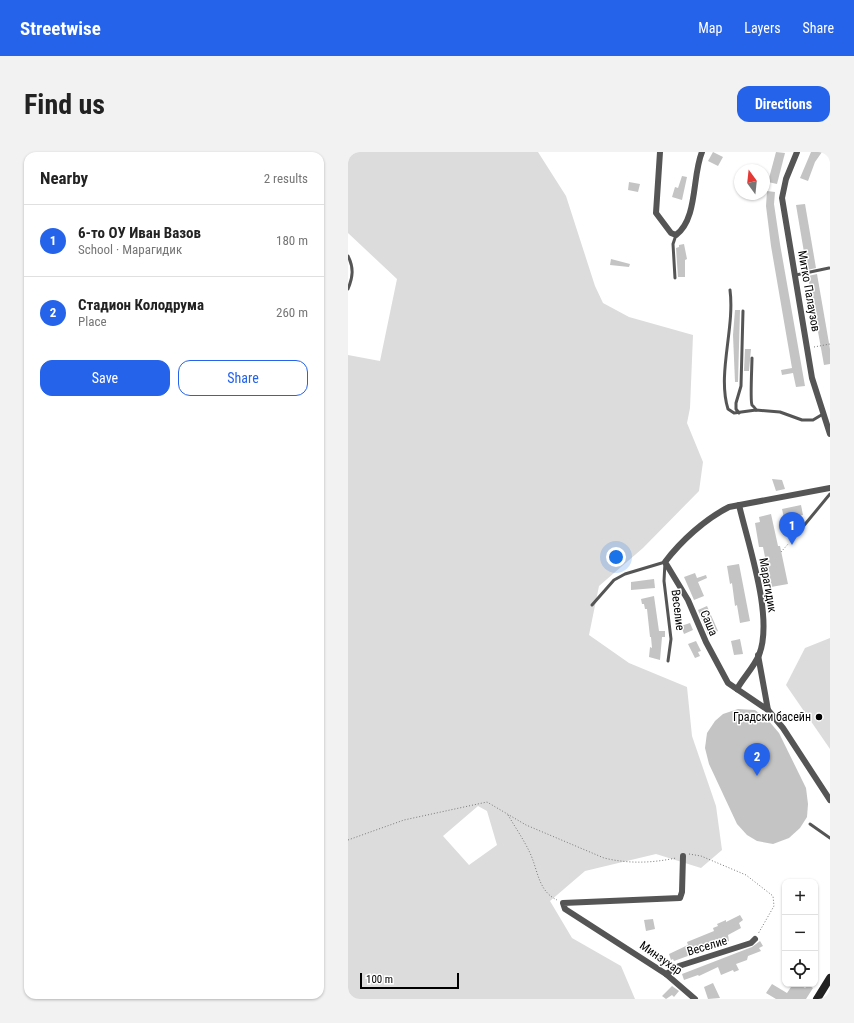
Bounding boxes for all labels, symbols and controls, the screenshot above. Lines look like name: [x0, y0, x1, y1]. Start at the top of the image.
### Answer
text: Streetwise: [20, 17, 101, 40]
text: Map: [698, 20, 722, 36]
text: Layers: [744, 20, 781, 36]
text: Share: [803, 20, 834, 36]
button: Directions: [737, 86, 830, 122]
text: Find us: [24, 88, 105, 121]
north arrow: [734, 164, 770, 200]
text: Nearby: [40, 168, 88, 188]
text: 2 results: [264, 171, 308, 186]
text: 6-то ОУ Иван Вазов: [78, 224, 201, 242]
text: 1: [50, 233, 56, 248]
text: 180 m: [276, 233, 308, 248]
text: School · Марагидик: [78, 242, 182, 257]
street label: Митко Палаузов: [795, 249, 823, 333]
text: Стадион Колодрума: [78, 296, 204, 314]
text: 2: [50, 305, 56, 320]
text: 260 m: [276, 305, 308, 320]
text: Place: [78, 314, 107, 329]
button: Save: [40, 360, 170, 396]
button: Share: [178, 360, 308, 396]
pin: 1: [779, 512, 805, 545]
your location: [606, 547, 626, 567]
street label: Марагидик: [756, 557, 780, 614]
street label: Веселие: [669, 589, 688, 632]
street label: Саша: [697, 608, 721, 638]
place label: Градски басейн: [733, 710, 811, 724]
marker: Градски басейн: [814, 712, 824, 722]
pin: 2: [744, 743, 770, 776]
map controls: [782, 879, 818, 987]
button: +: [782, 879, 818, 915]
button: −: [782, 915, 818, 951]
street label: Веселие: [685, 933, 729, 959]
street label: Минзухар: [637, 938, 685, 978]
button: locate: [782, 951, 818, 987]
scale bar: [360, 971, 459, 990]
text: 100 m: [366, 973, 393, 986]

